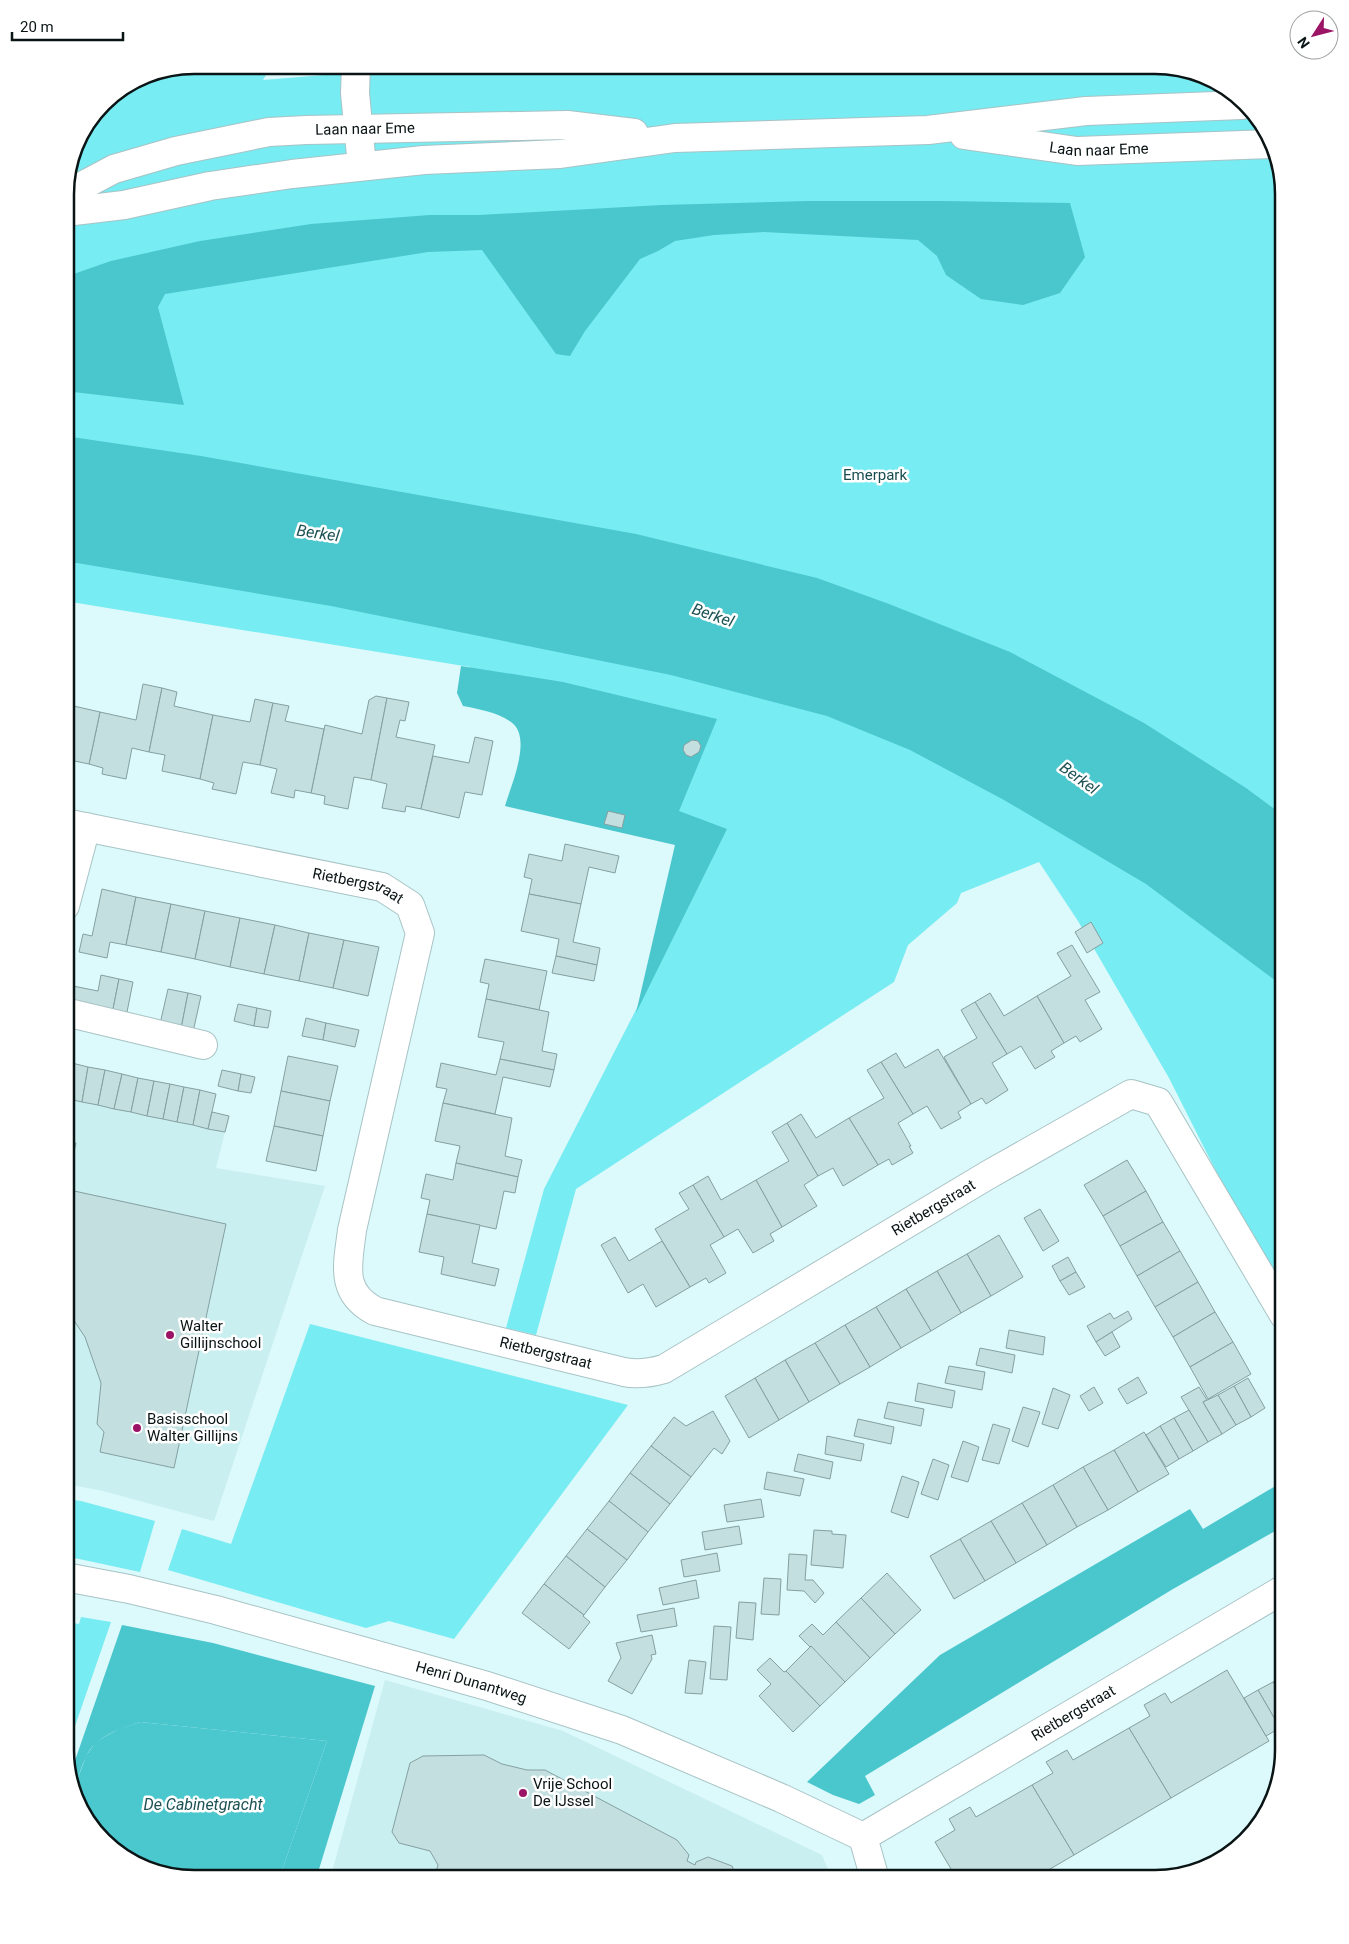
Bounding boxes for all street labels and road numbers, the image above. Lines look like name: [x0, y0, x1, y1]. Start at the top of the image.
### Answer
street label: Laan naar Eme: [315, 119, 415, 139]
street label: Laan naar Eme: [1048, 138, 1149, 160]
street label: Rietbergstraat: [311, 864, 407, 907]
street label: Rietbergstraat: [888, 1176, 978, 1240]
street label: Rietbergstraat: [498, 1333, 594, 1373]
street label: Henri Dunantweg: [414, 1657, 529, 1707]
street label: Rietbergstraat: [1028, 1681, 1119, 1745]

